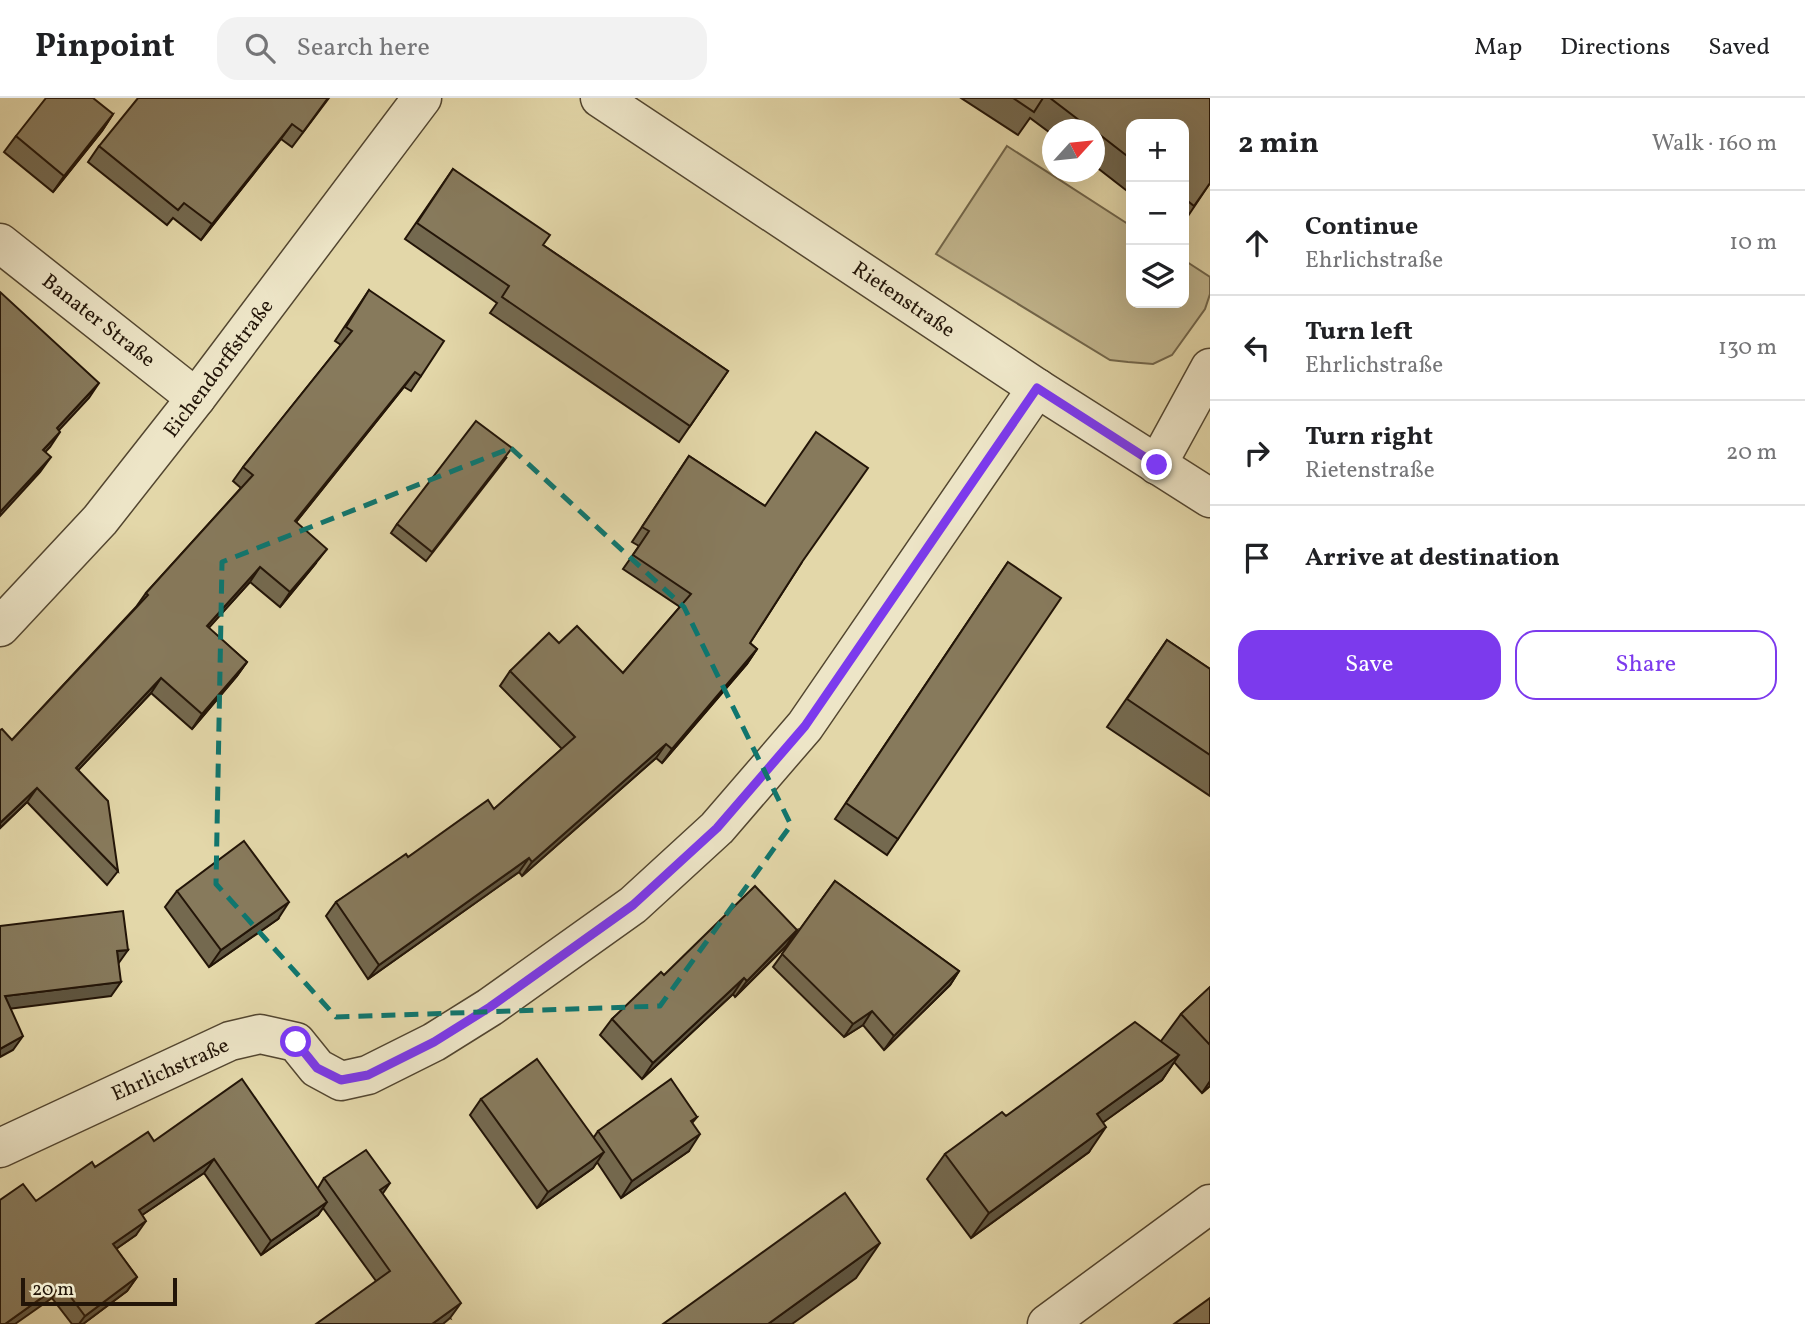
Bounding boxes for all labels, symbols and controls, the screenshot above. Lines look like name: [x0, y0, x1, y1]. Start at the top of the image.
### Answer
search box: [217, 17, 707, 80]
text: Pinpoint: [35, 25, 175, 71]
icon: search: [241, 29, 279, 67]
text: Search here: [297, 30, 430, 66]
text: Map: [1474, 31, 1522, 65]
text: Directions: [1560, 31, 1670, 65]
text: Saved: [1708, 31, 1770, 65]
north arrow: [1042, 119, 1105, 182]
map controls: [1126, 119, 1189, 308]
button: +: [1126, 119, 1189, 182]
text: 2 min: [1238, 123, 1319, 165]
text: Walk · 160 m: [1652, 128, 1777, 160]
button: −: [1126, 182, 1189, 245]
text: Continue: [1305, 209, 1418, 245]
icon: ahead: [1238, 224, 1276, 262]
text: 10 m: [1729, 227, 1777, 259]
button: layers: [1126, 245, 1189, 308]
text: Ehrlichstraße: [1305, 245, 1443, 277]
street label: Rietenstraße: [846, 255, 960, 345]
street label: Banater Straße: [35, 268, 161, 375]
street label: Eichendorffstraße: [157, 294, 281, 444]
text: Turn left: [1305, 314, 1413, 350]
icon: left: [1238, 329, 1276, 367]
text: 130 m: [1718, 332, 1777, 364]
text: Ehrlichstraße: [1305, 350, 1443, 382]
text: Turn right: [1305, 419, 1433, 455]
icon: right: [1238, 434, 1276, 472]
text: 20 m: [1726, 437, 1777, 469]
route end: [1141, 449, 1172, 480]
text: Rietenstraße: [1305, 455, 1435, 487]
icon: arrive: [1238, 539, 1276, 577]
text: Arrive at destination: [1305, 540, 1560, 576]
button: Save: [1238, 630, 1501, 700]
button: Share: [1515, 630, 1777, 700]
route start: [280, 1026, 311, 1057]
street label: Ehrlichstraße: [107, 1031, 234, 1109]
scale bar: [21, 1275, 177, 1307]
text: 20 m: [32, 1277, 74, 1303]

